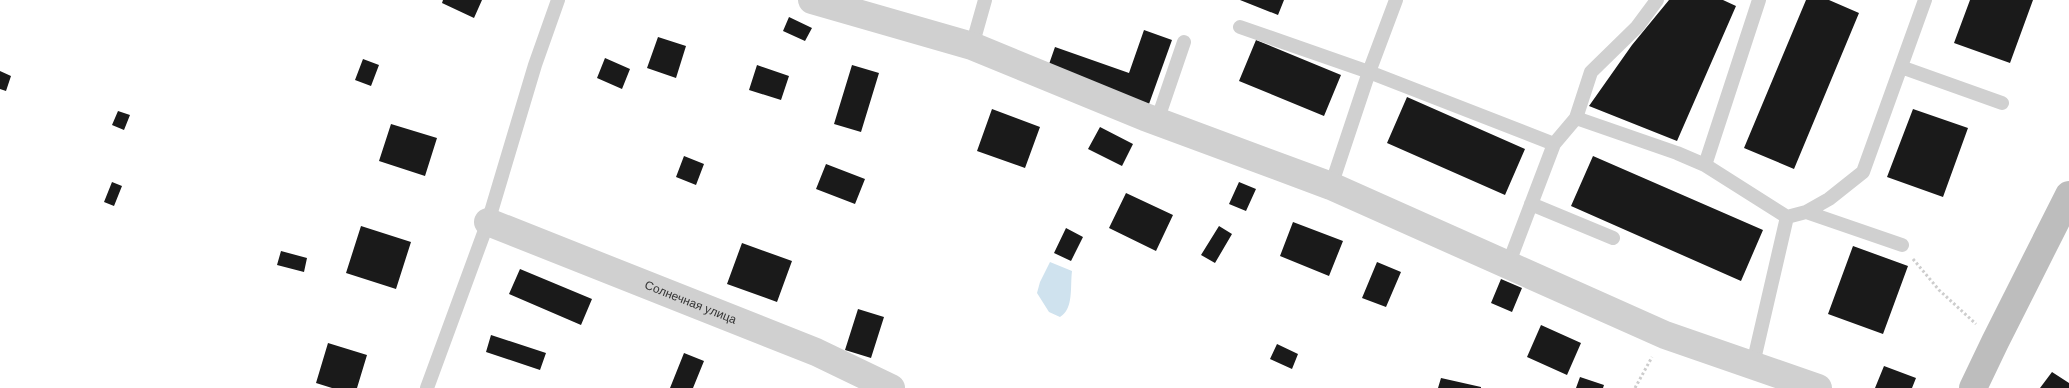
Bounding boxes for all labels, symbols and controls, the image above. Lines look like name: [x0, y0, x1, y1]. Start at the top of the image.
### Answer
street label: Солнечная улица: [643, 278, 739, 327]

